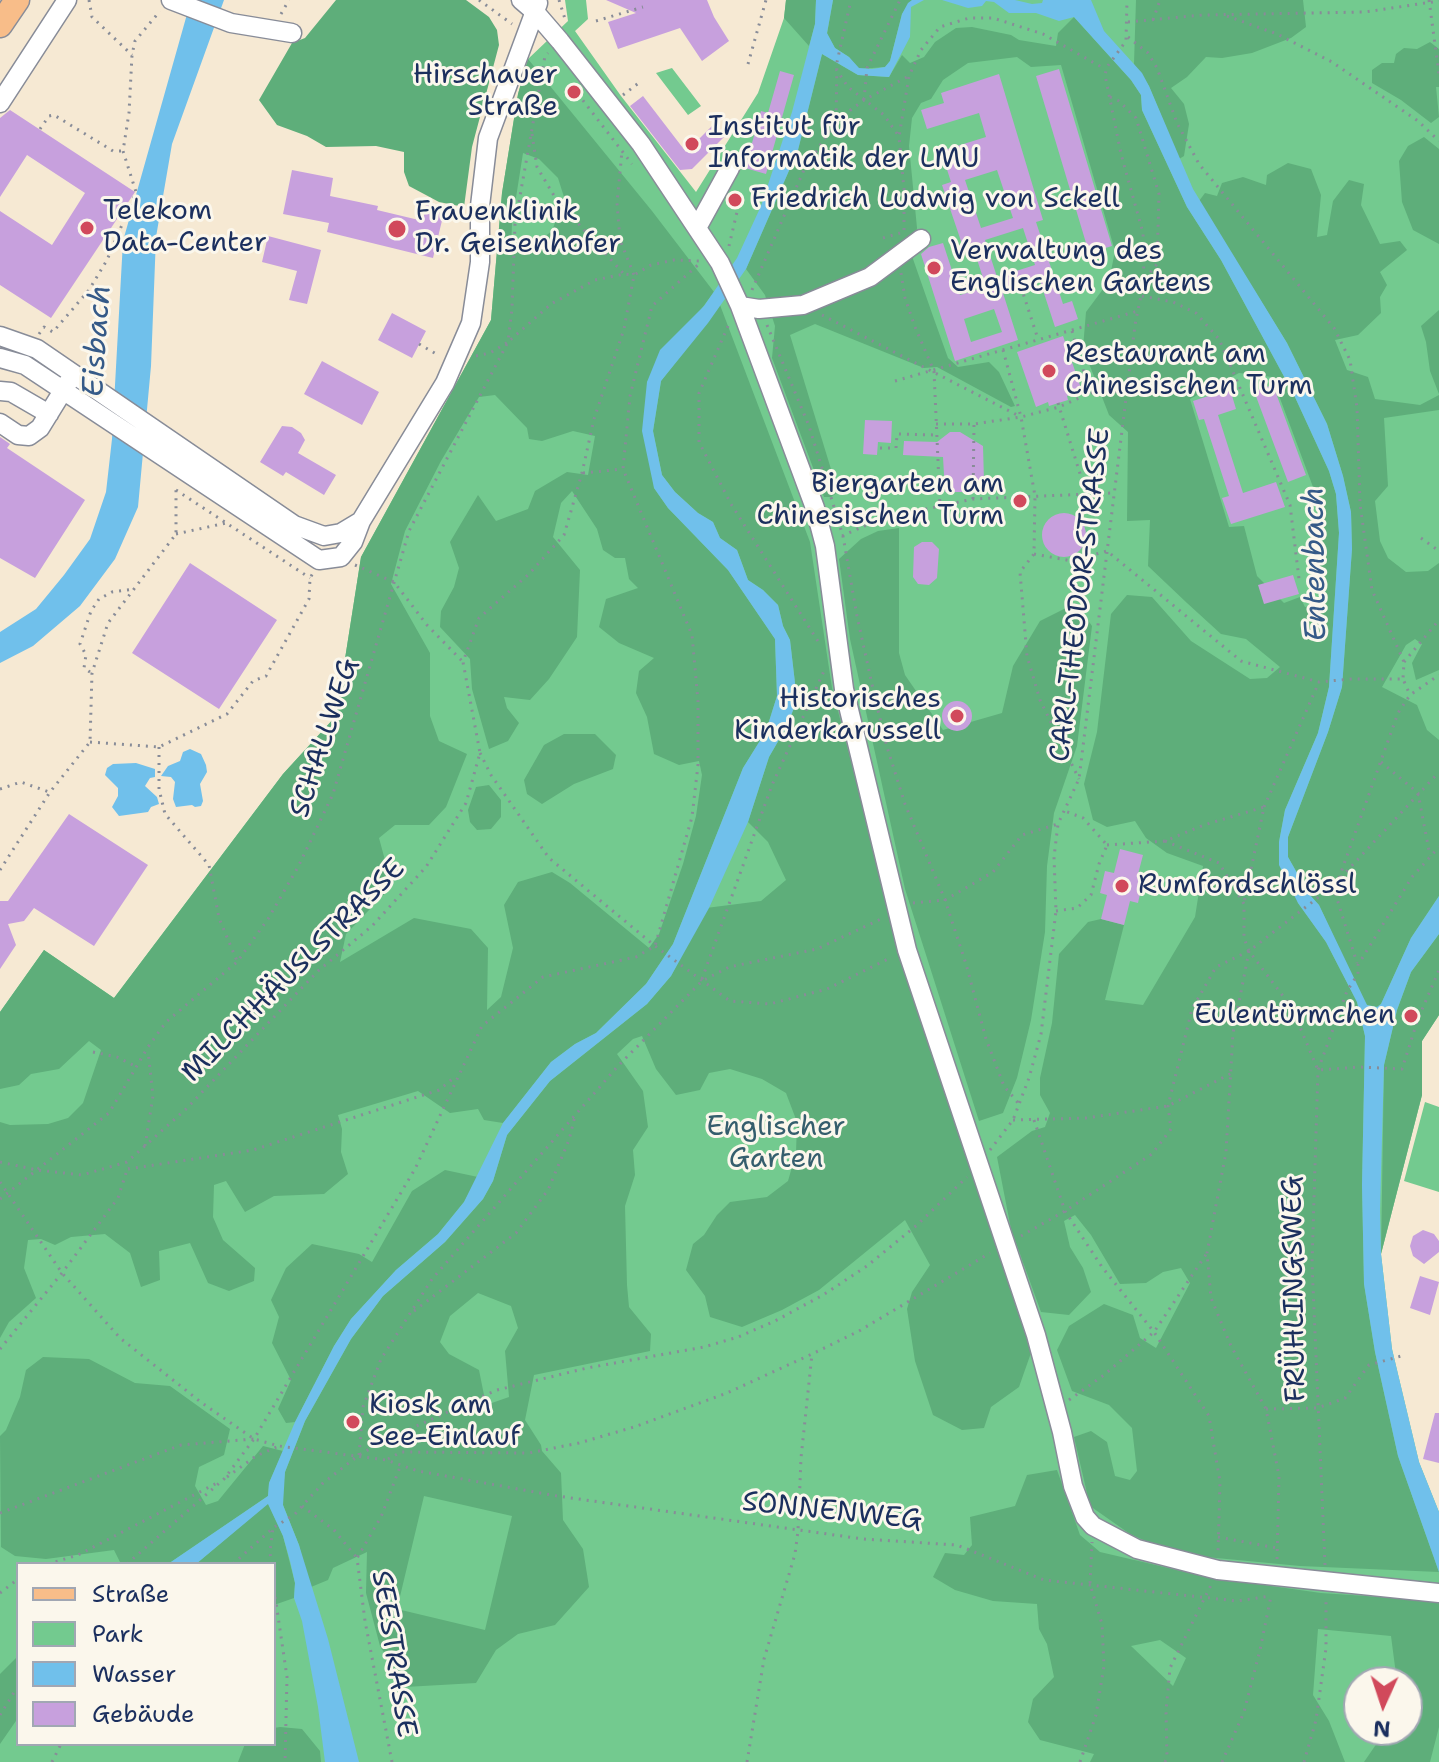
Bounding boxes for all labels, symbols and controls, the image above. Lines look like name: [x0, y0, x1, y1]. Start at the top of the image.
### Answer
place label: Hirschauer Straße: [413, 59, 558, 125]
marker: Hirschauer Straße: [565, 83, 583, 101]
place label: Institut für Informatik der LMU: [708, 111, 979, 177]
marker: Institut für Informatik der LMU: [683, 135, 701, 153]
place label: Friedrich Ludwig von Sckell: [751, 183, 1120, 217]
marker: Friedrich Ludwig von Sckell: [726, 191, 744, 209]
place label: Telekom Data-Center: [103, 195, 267, 261]
place label: Frauenklinik Dr. Geisenhofer: [415, 196, 621, 262]
marker: Frauenklinik Dr. Geisenhofer: [386, 218, 408, 240]
marker: Telekom Data-Center: [78, 219, 96, 237]
place label: Verwaltung des Englischen Gartens: [950, 235, 1211, 301]
marker: Verwaltung des Englischen Gartens: [925, 259, 943, 277]
water label: Eisbach: [76, 284, 120, 398]
place label: Restaurant am Chinesischen Turm: [1065, 338, 1313, 404]
marker: Restaurant am Chinesischen Turm: [1040, 362, 1058, 380]
street label: CARL-THEODOR-STRASSE: [1044, 426, 1118, 764]
place label: Biergarten am Chinesischen Turm: [756, 468, 1004, 534]
water label: Entenbach: [1297, 487, 1335, 641]
marker: Biergarten am Chinesischen Turm: [1011, 492, 1029, 510]
street label: SCHALLWEG: [284, 654, 366, 822]
place label: Historisches Kinderkarussell: [734, 683, 941, 749]
marker: Historisches Kinderkarussell: [948, 707, 966, 725]
street label: MILCHHÄUSLSTRASSE: [175, 852, 413, 1090]
place label: Rumfordschlössl: [1138, 869, 1356, 903]
marker: Rumfordschlössl: [1113, 877, 1131, 895]
place label: Eulentürmchen: [1194, 999, 1395, 1033]
marker: Eulentürmchen: [1402, 1007, 1420, 1025]
park label: Englischer Garten: [706, 1111, 846, 1177]
street label: FRÜHLINGSWEG: [1276, 1175, 1314, 1403]
place label: Kiosk am See-Einlauf: [369, 1389, 520, 1455]
marker: Kiosk am See-Einlauf: [344, 1413, 362, 1431]
street label: SONNENWEG: [740, 1486, 924, 1538]
legend: [16, 1562, 276, 1746]
street label: SEESTRASSE: [363, 1568, 423, 1740]
text: Straße: [92, 1578, 169, 1610]
text: Park: [92, 1618, 144, 1650]
text: Wasser: [92, 1658, 176, 1690]
north arrow: [1343, 1666, 1423, 1746]
text: Gebäude: [92, 1698, 194, 1730]
text: N: [1372, 1714, 1391, 1743]

